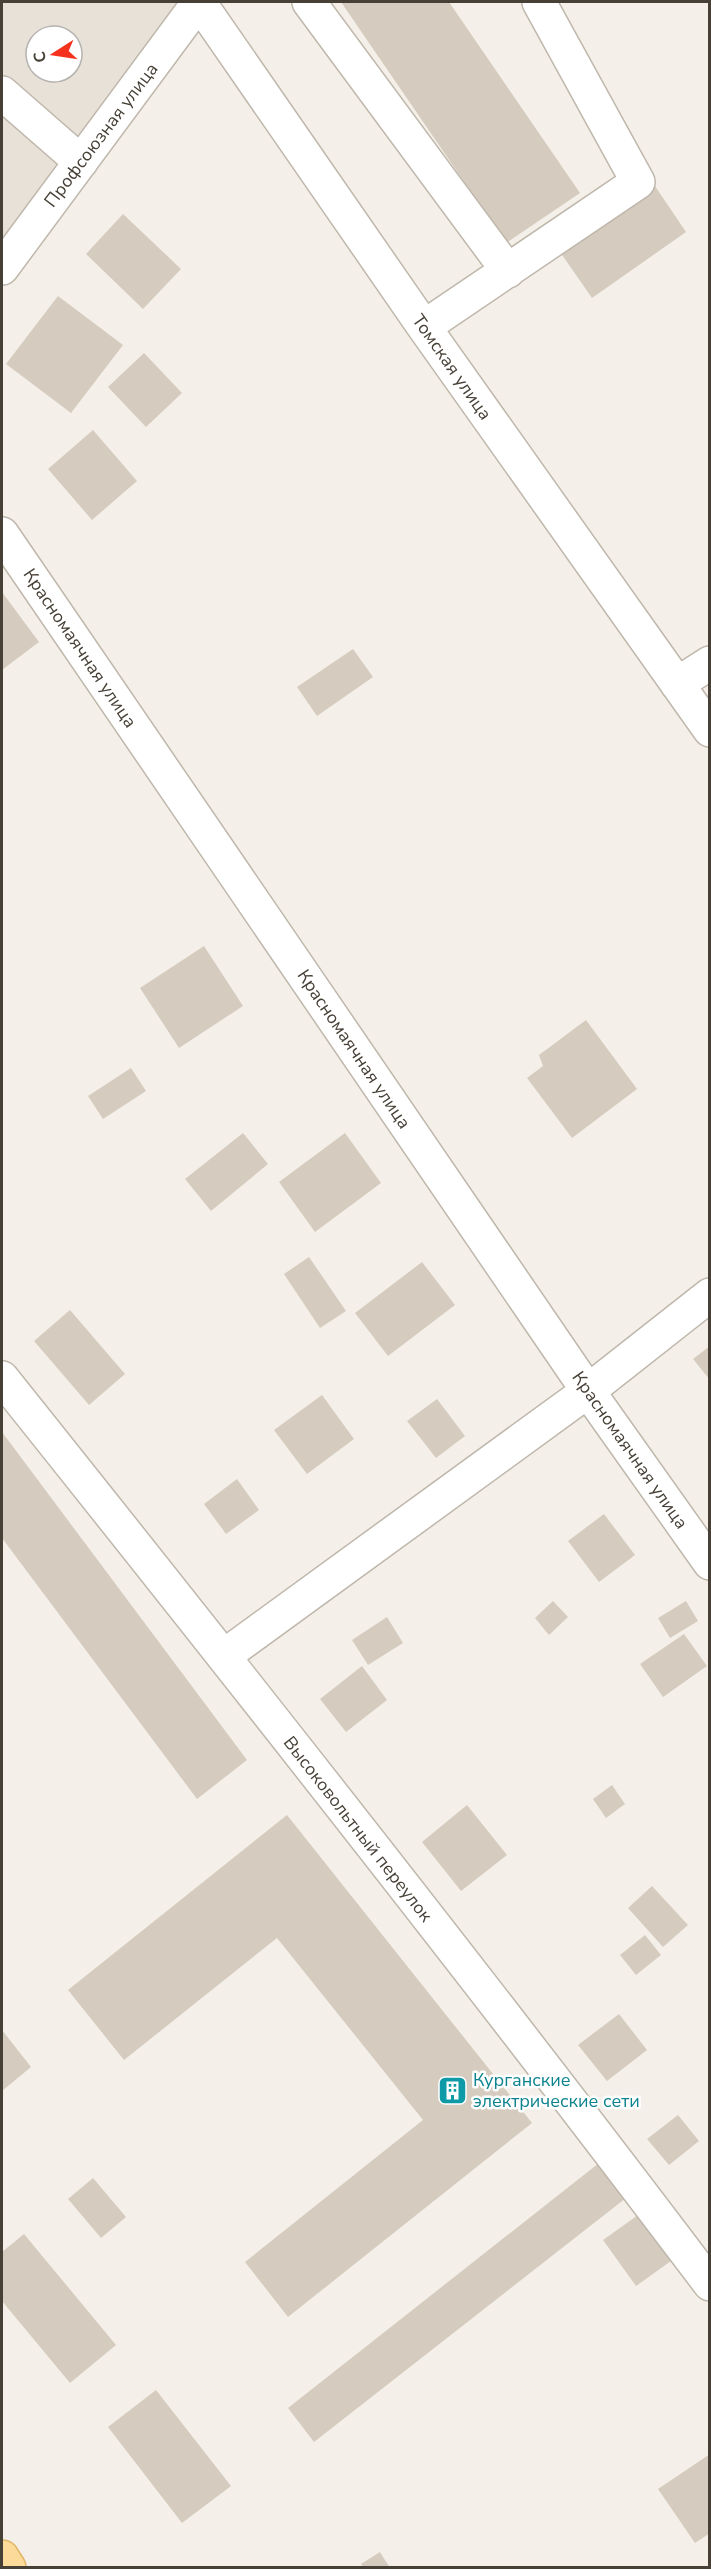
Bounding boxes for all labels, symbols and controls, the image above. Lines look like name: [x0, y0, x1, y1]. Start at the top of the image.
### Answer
north arrow: [24, 24, 84, 84]
text: С: [28, 49, 52, 65]
street label: Профсоюзная улица: [39, 58, 163, 212]
street label: Томская улица: [407, 309, 497, 425]
street label: Красномаячная улица: [18, 564, 142, 732]
street label: Красномаячная улица: [292, 965, 416, 1133]
street label: Красномаячная улица: [566, 1366, 694, 1534]
street label: Высоковольтный переулок: [278, 1731, 438, 1927]
place label: Курганские электрические сети: [473, 2068, 640, 2113]
building icon: Курганские электрические сети: [436, 2074, 468, 2106]

